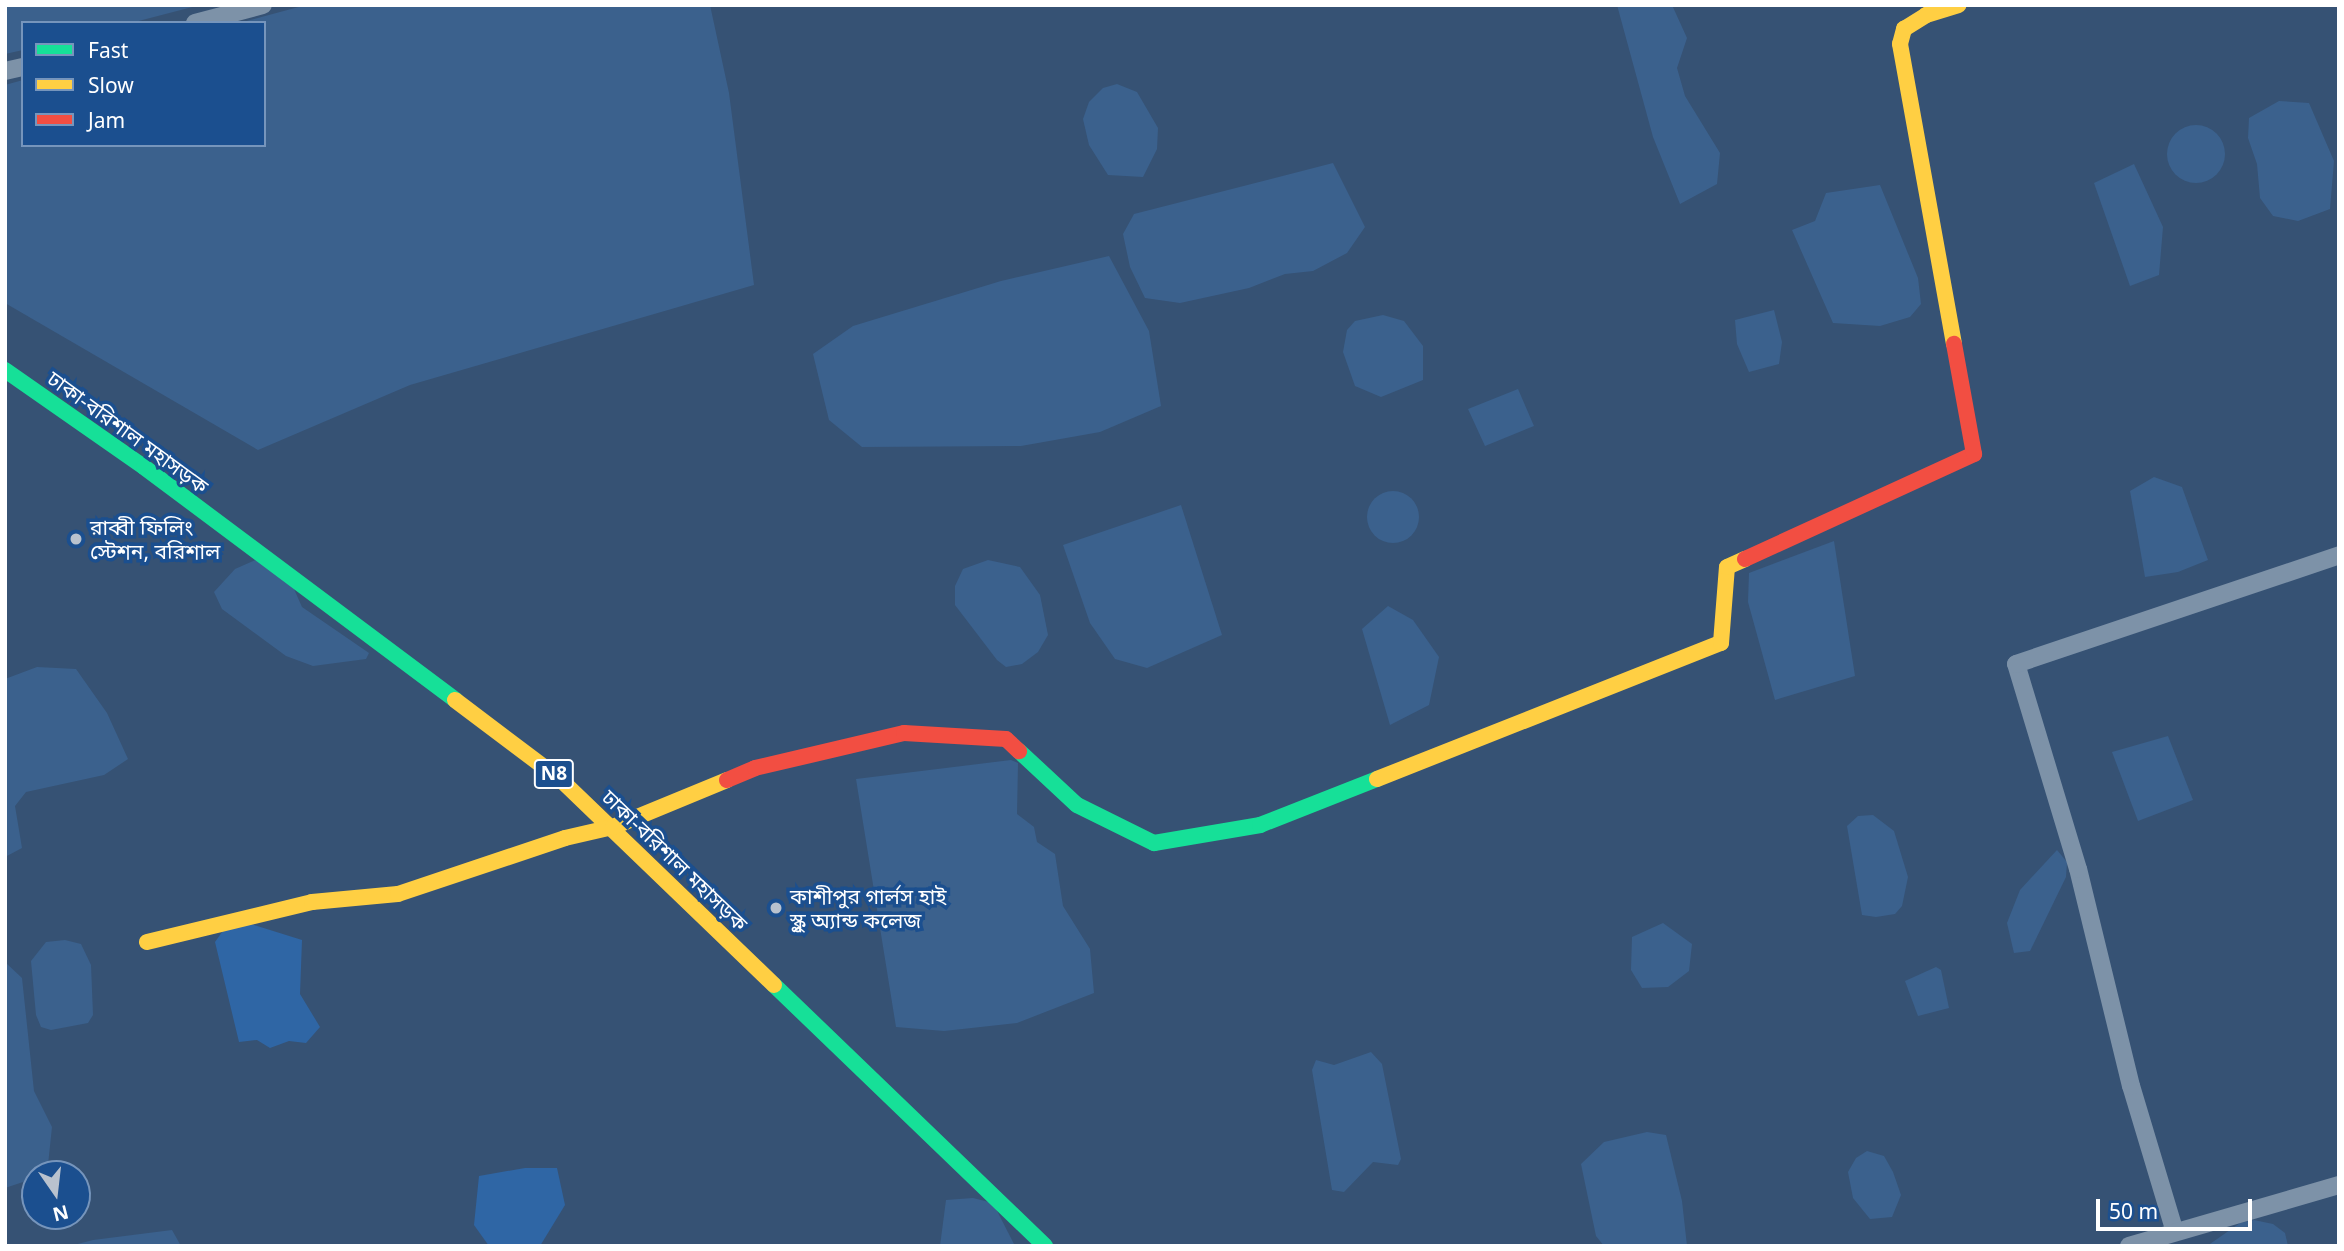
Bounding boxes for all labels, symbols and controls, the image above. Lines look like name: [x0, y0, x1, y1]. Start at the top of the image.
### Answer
legend: [21, 21, 266, 147]
text: Fast: [88, 36, 128, 64]
text: Slow: [88, 71, 134, 99]
text: Jam: [88, 106, 125, 134]
street label: ঢাকা-বরিশাল মহাসড়ক: [43, 365, 213, 499]
place label: রাব্বী ফিলিং স্টেশন, বরিশাল: [90, 514, 220, 564]
marker: রাব্বী ফিলিং স্টেশন, বরিশাল: [68, 531, 84, 547]
road number: N8: [533, 758, 575, 790]
street label: ঢাকা-বরিশাল মহাসড়ক: [597, 784, 753, 936]
place label: কাশীপুর গার্লস হাই স্কুল অ্যান্ড কলেজ: [790, 883, 946, 933]
marker: কাশীপুর গার্লস হাই স্কুল অ্যান্ড কলেজ: [768, 900, 784, 916]
north arrow: [21, 1160, 91, 1230]
scale bar: [2099, 1184, 2255, 1228]
text: 50 m: [2109, 1197, 2158, 1225]
text: N: [50, 1199, 71, 1228]

